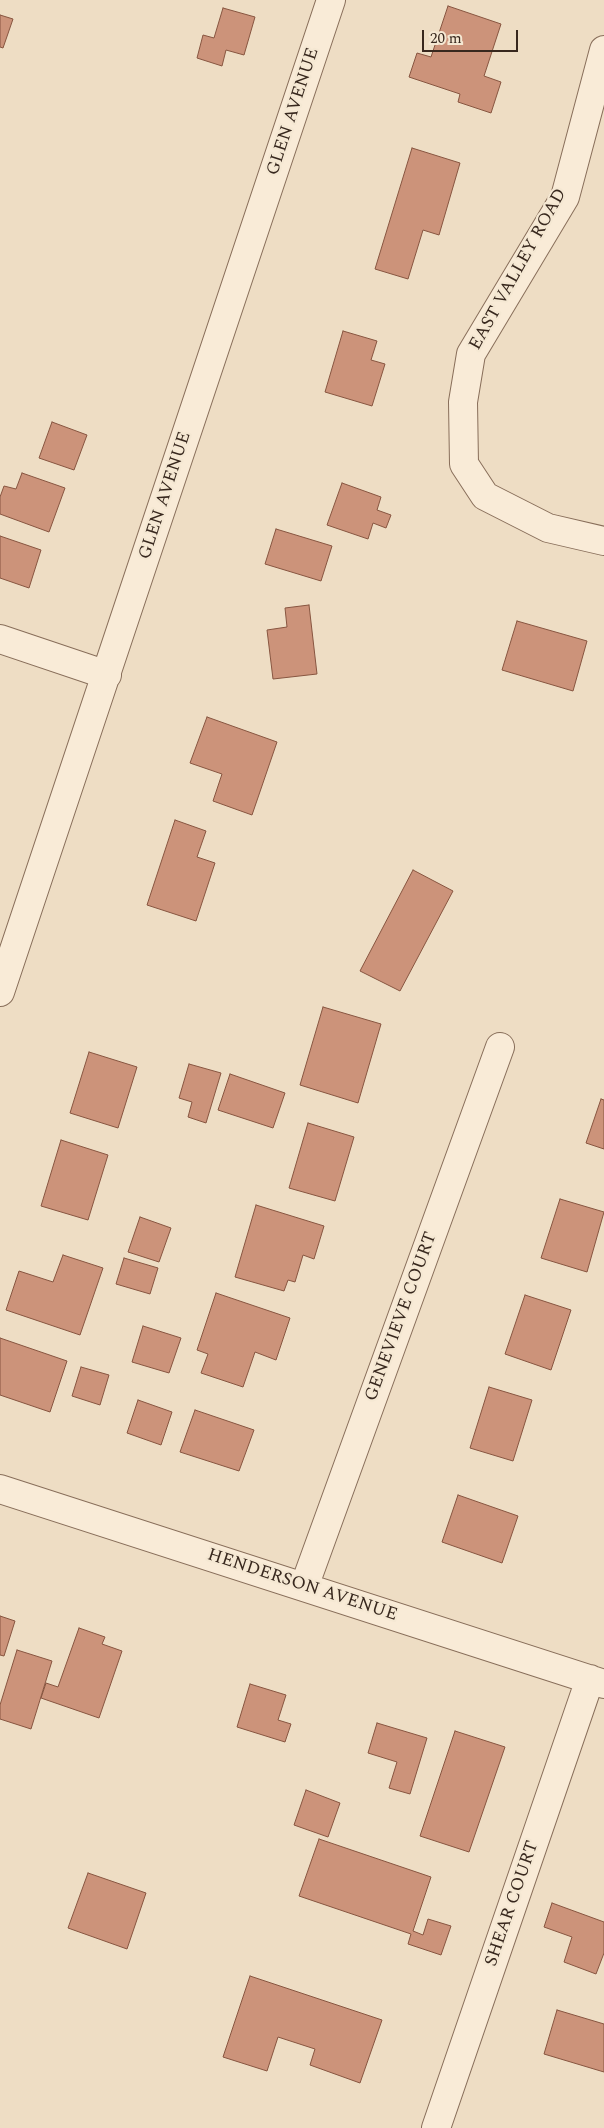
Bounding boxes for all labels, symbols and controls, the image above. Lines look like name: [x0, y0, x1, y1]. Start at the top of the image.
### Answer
scale bar: [424, 20, 520, 52]
text: 20 m: [430, 27, 462, 50]
street label: GLEN AVENUE: [263, 45, 325, 179]
street label: EAST VALLEY ROAD: [466, 185, 572, 355]
street label: GLEN AVENUE: [135, 429, 197, 563]
street label: GENEVIEVE COURT: [361, 1229, 443, 1405]
street label: HENDERSON AVENUE: [204, 1545, 400, 1627]
street label: SHEAR COURT: [481, 1838, 545, 1970]

